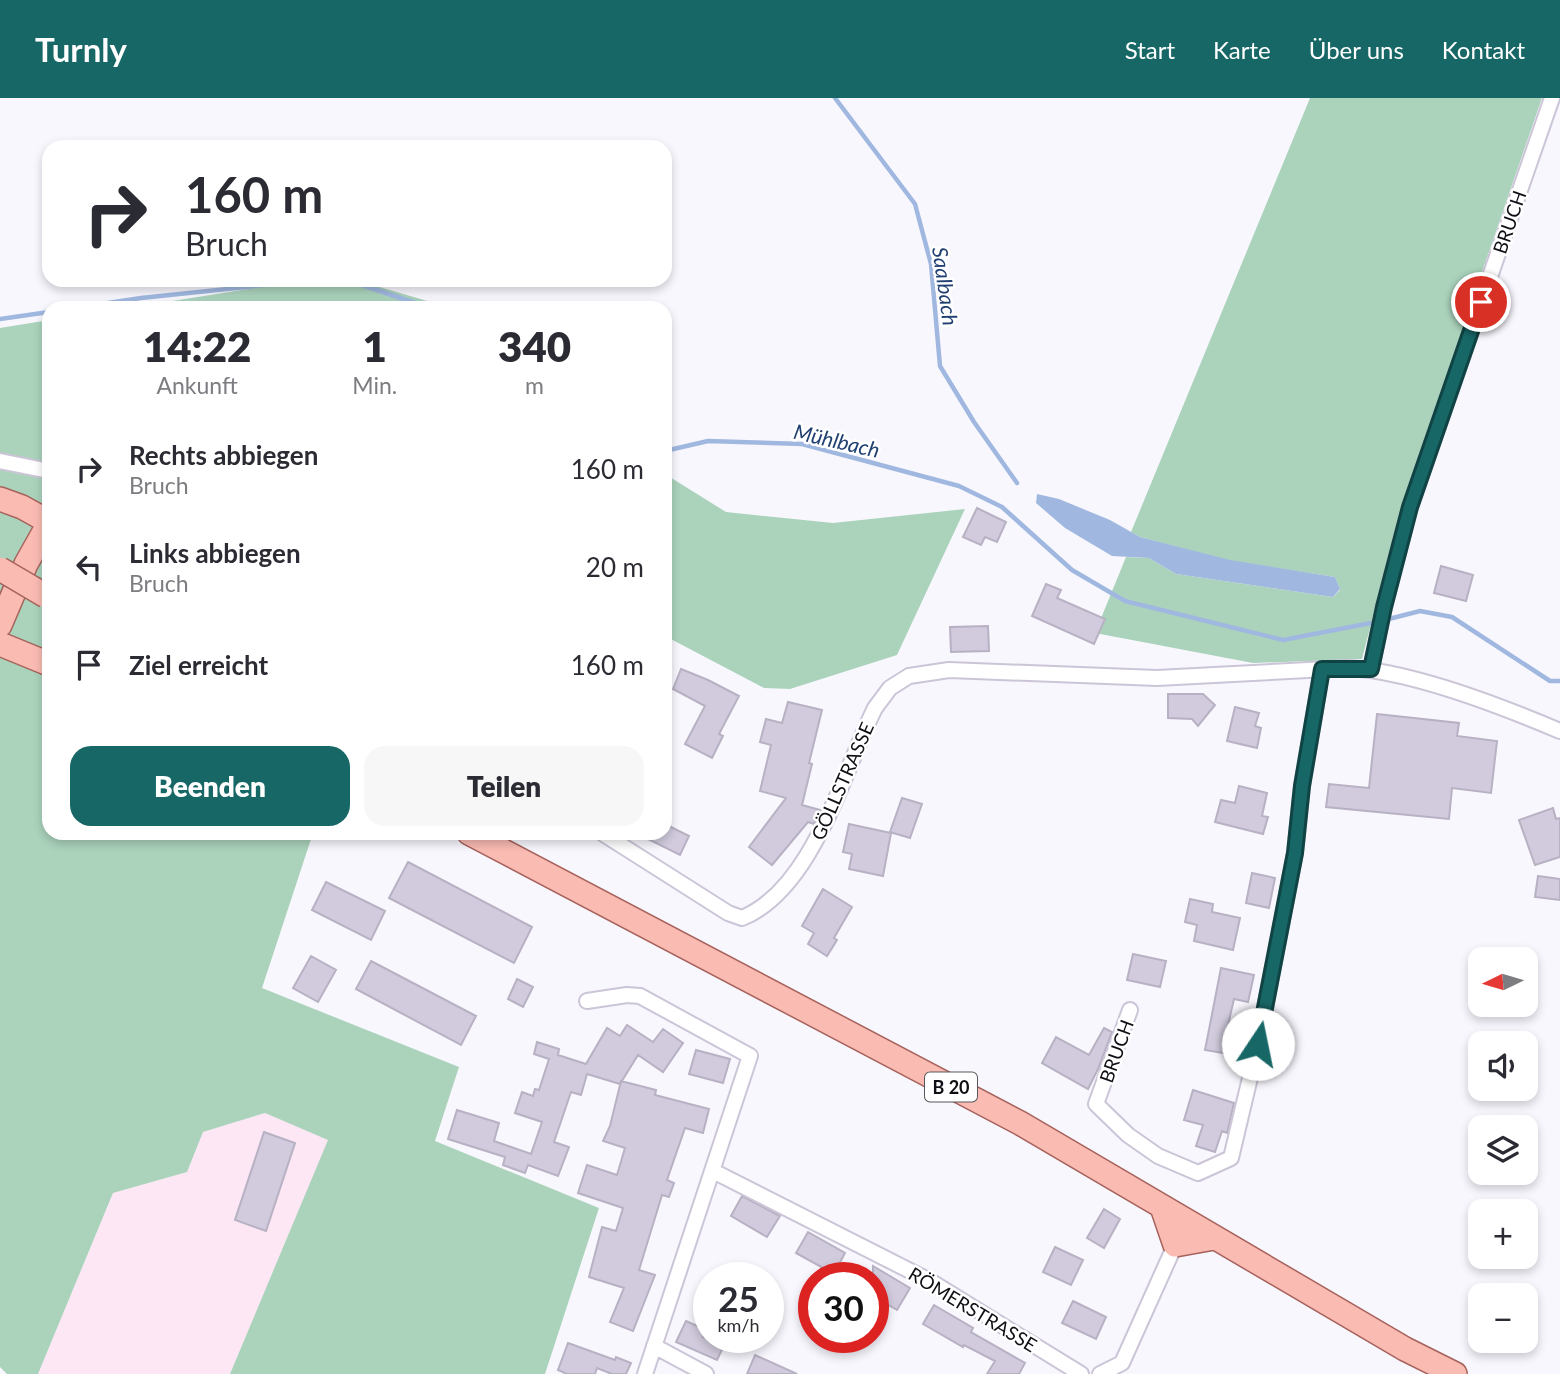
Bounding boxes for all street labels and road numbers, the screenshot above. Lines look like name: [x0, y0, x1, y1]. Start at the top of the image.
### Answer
street label: BRUCH: [1487, 187, 1531, 257]
street label: GÖLLSTRASSE: [806, 719, 878, 843]
street label: BRUCH: [1094, 1016, 1138, 1086]
road number: B 20: [925, 1072, 977, 1102]
street label: RÖMERSTRASSE: [905, 1262, 1041, 1356]

